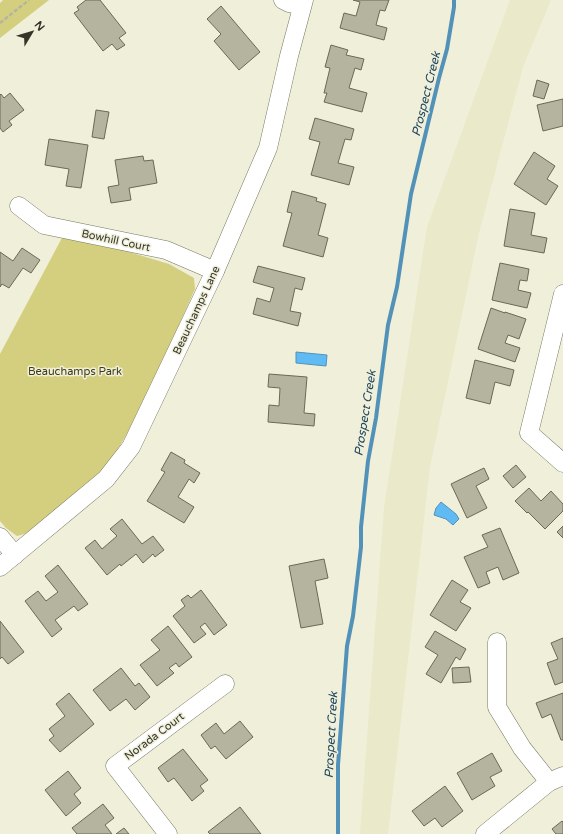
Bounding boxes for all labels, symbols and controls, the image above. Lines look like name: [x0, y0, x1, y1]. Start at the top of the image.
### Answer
north arrow: [12, 12, 52, 52]
text: N: [32, 19, 47, 34]
water label: Prospect Creek: [409, 49, 444, 138]
street label: Bowhill Court: [80, 227, 151, 254]
street label: Beauchamps Lane: [170, 264, 223, 356]
park label: Beauchamps Park: [28, 365, 122, 378]
water label: Prospect Creek: [351, 368, 379, 457]
water label: Prospect Creek: [322, 690, 340, 779]
street label: Norada Court: [122, 710, 187, 763]

